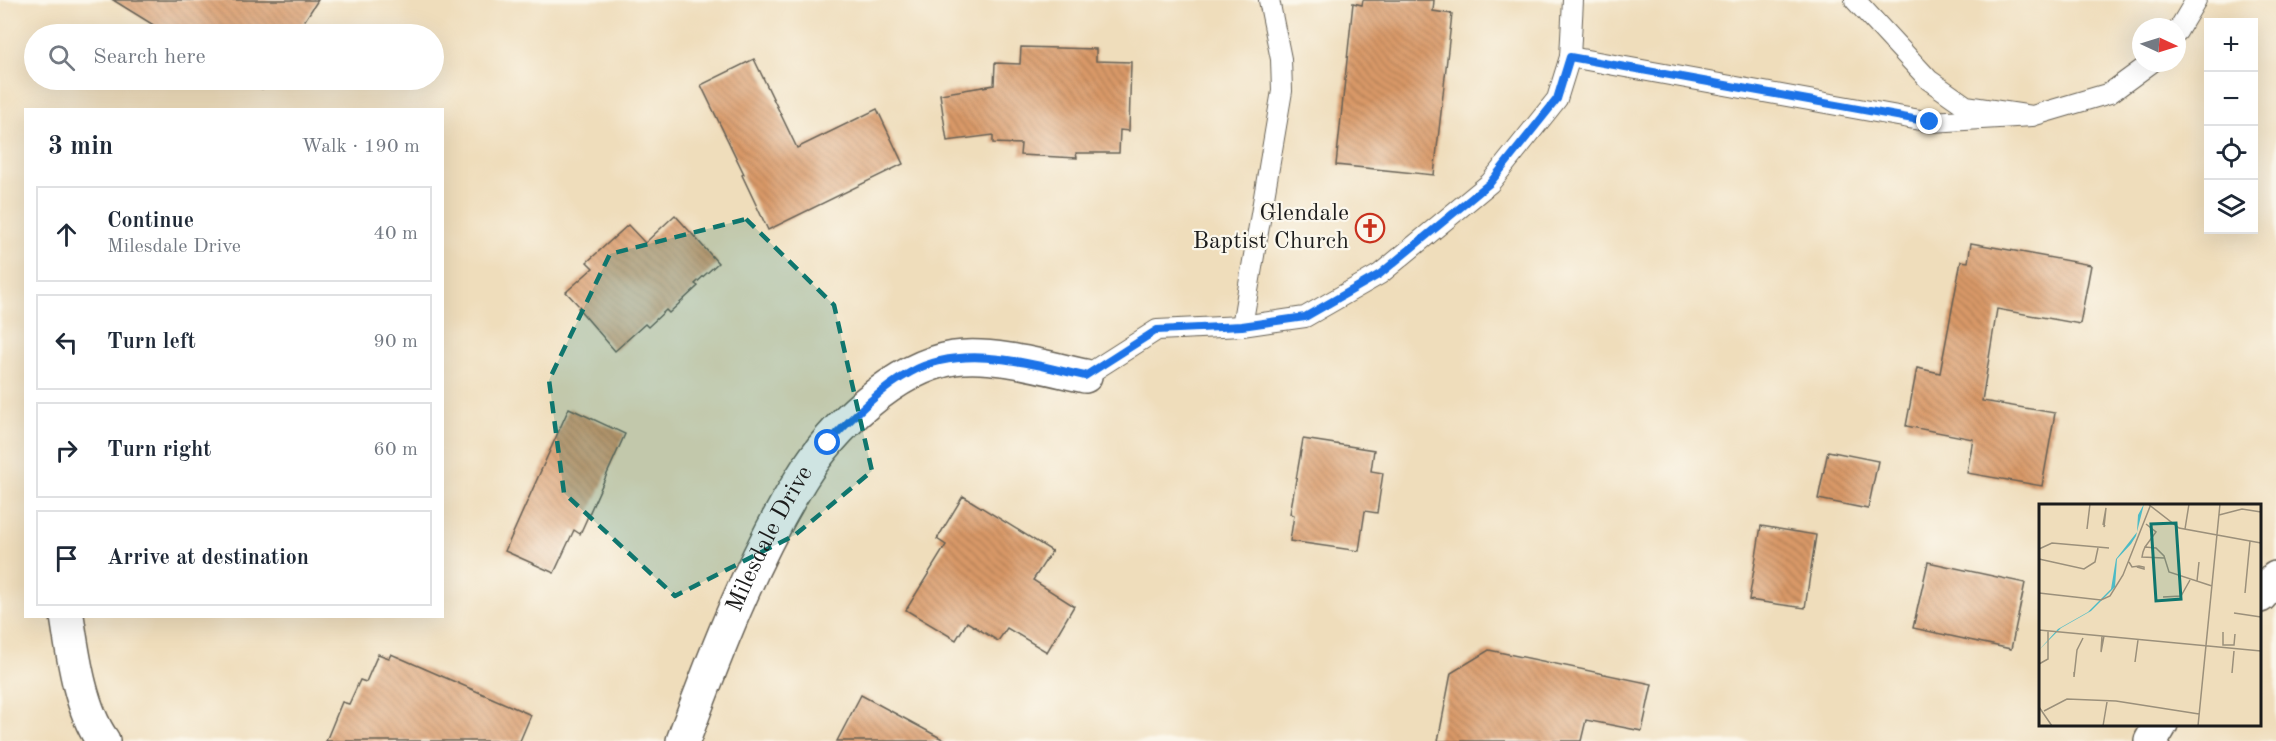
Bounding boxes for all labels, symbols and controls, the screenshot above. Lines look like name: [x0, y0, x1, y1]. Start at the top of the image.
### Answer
north arrow: [2132, 18, 2186, 72]
map controls: [2204, 18, 2258, 234]
button: +: [2204, 18, 2258, 72]
search box: [24, 24, 444, 90]
icon: search: [45, 41, 78, 74]
text: Search here: [93, 46, 206, 68]
button: −: [2204, 72, 2258, 126]
route end: [1916, 108, 1942, 134]
button: locate: [2204, 126, 2258, 180]
text: 3 min: [48, 134, 113, 160]
text: Walk · 190 m: [301, 137, 420, 157]
button: layers: [2204, 180, 2258, 234]
place label: Glendale Baptist Church: [1192, 202, 1349, 254]
text: Continue: [107, 210, 194, 232]
church icon: Glendale Baptist Church: [1354, 212, 1386, 244]
icon: ahead: [50, 218, 83, 251]
text: 40 m: [373, 224, 418, 244]
text: Milesdale Drive: [107, 237, 241, 257]
icon: left: [50, 326, 83, 359]
text: Turn left: [107, 331, 196, 353]
text: 90 m: [373, 332, 418, 352]
route start: [814, 429, 840, 455]
icon: right: [50, 434, 83, 467]
text: Turn right: [107, 439, 211, 461]
text: 60 m: [373, 440, 418, 460]
street label: Milesdale Drive: [723, 462, 818, 616]
inset map: [2039, 504, 2261, 726]
icon: arrive: [50, 542, 83, 575]
text: Arrive at destination: [107, 547, 309, 569]

